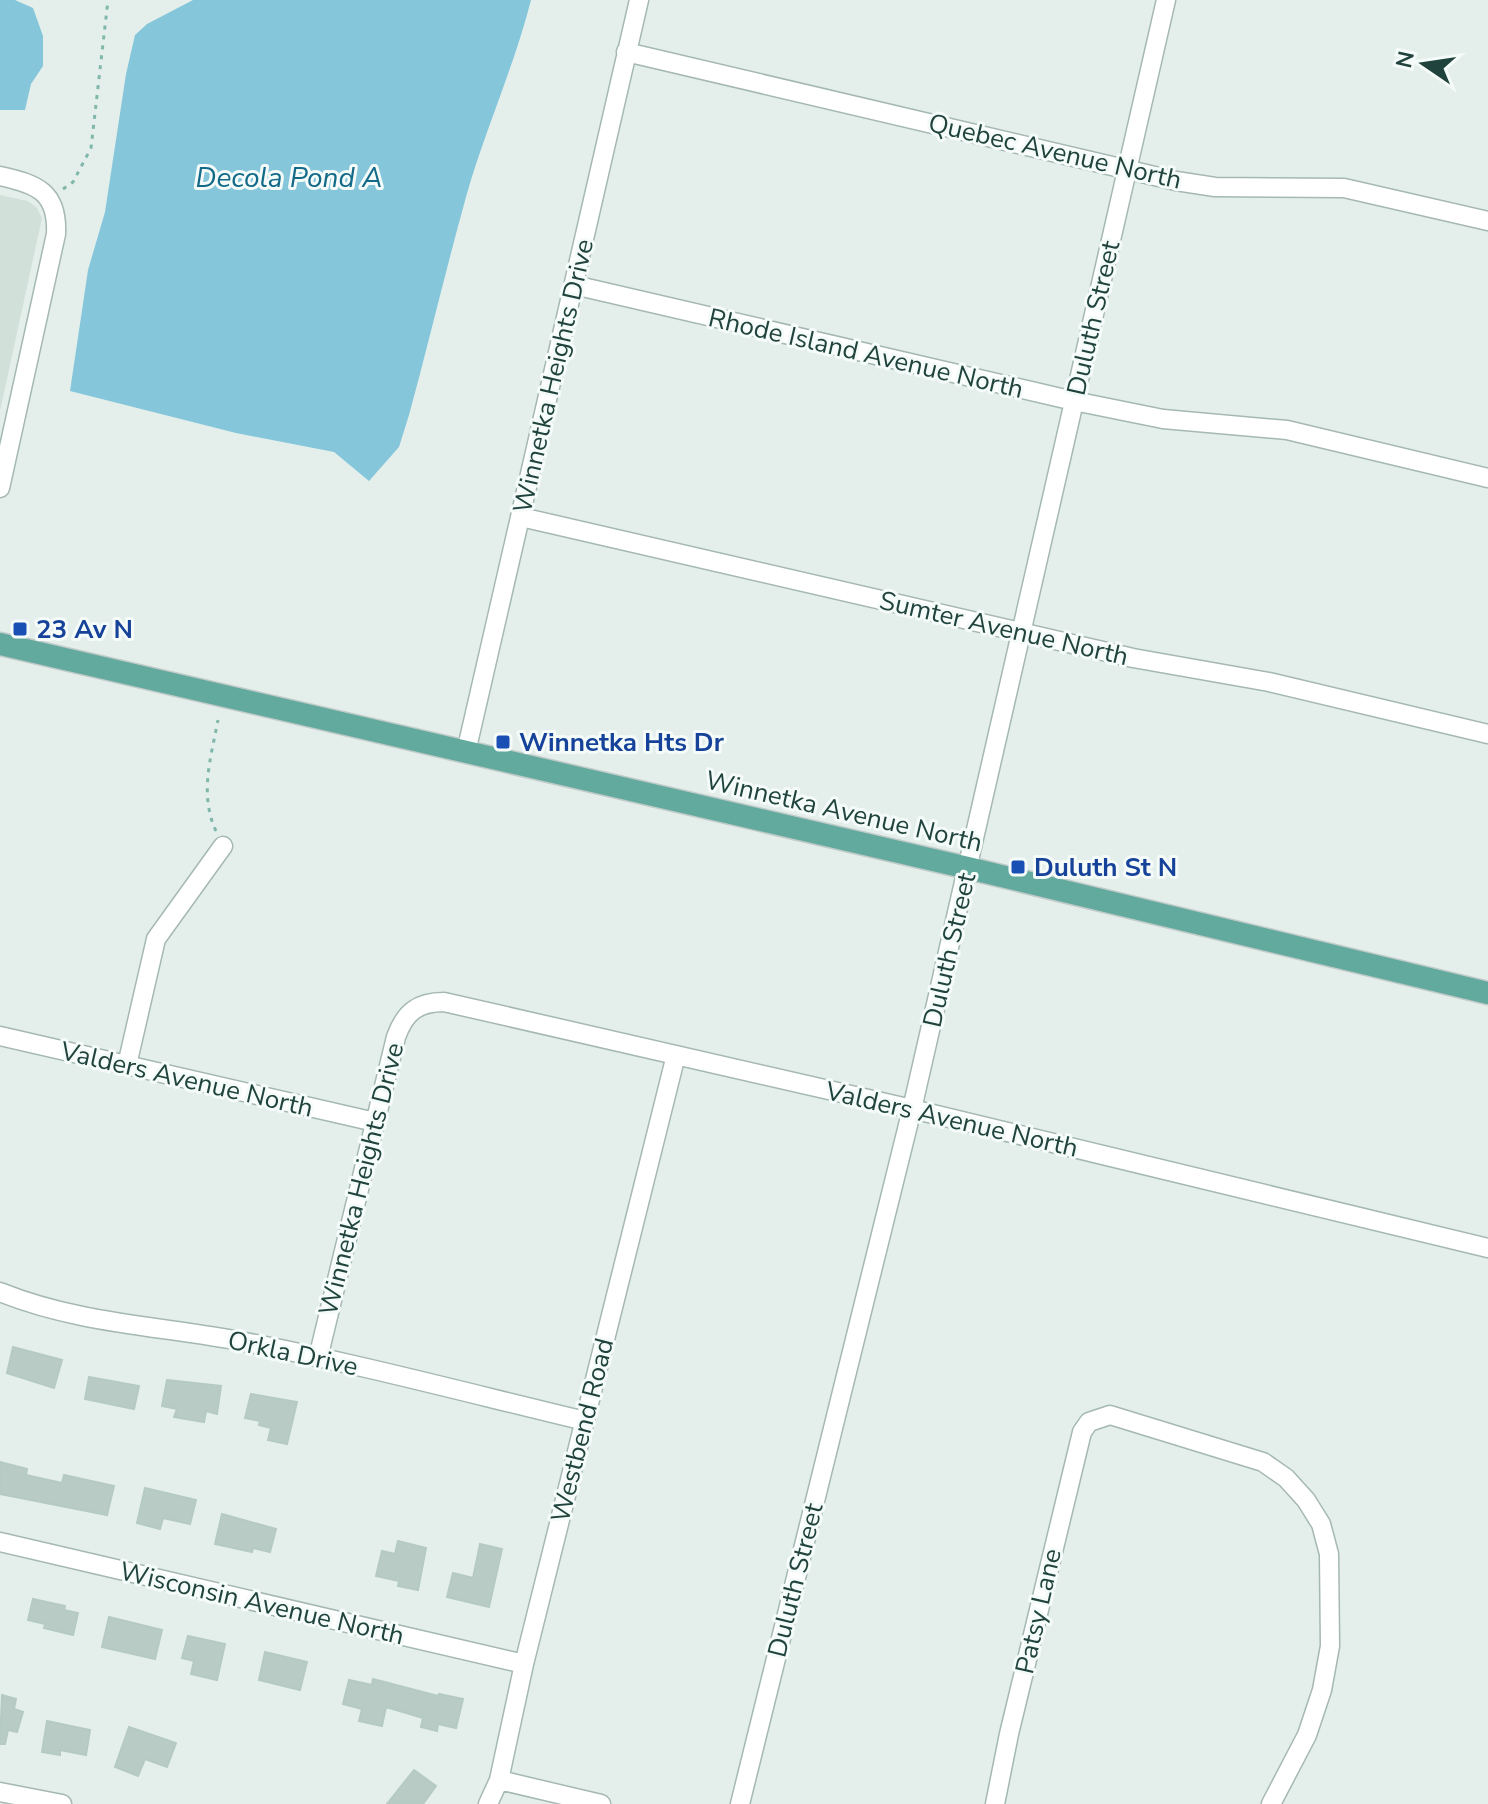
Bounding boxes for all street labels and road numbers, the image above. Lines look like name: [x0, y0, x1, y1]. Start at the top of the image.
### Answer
street label: Quebec Avenue North: [925, 105, 1185, 198]
street label: Winnetka Heights Drive: [505, 236, 602, 516]
street label: Duluth Street: [1059, 236, 1128, 399]
street label: Rhode Island Avenue North: [705, 300, 1027, 407]
street label: Sumter Avenue North: [876, 583, 1132, 674]
street label: Winnetka Avenue North: [702, 763, 986, 860]
street label: Duluth Street: [915, 868, 984, 1031]
street label: Valders Avenue North: [56, 1033, 316, 1126]
street label: Winnetka Heights Drive: [311, 1039, 412, 1319]
street label: Valders Avenue North: [821, 1073, 1081, 1166]
street label: Orkla Drive: [225, 1323, 361, 1384]
street label: Westbend Road: [543, 1334, 622, 1526]
street label: Duluth Street: [759, 1499, 832, 1661]
street label: Patsy Lane: [1007, 1545, 1070, 1677]
street label: Wisconsin Avenue North: [116, 1554, 408, 1653]

